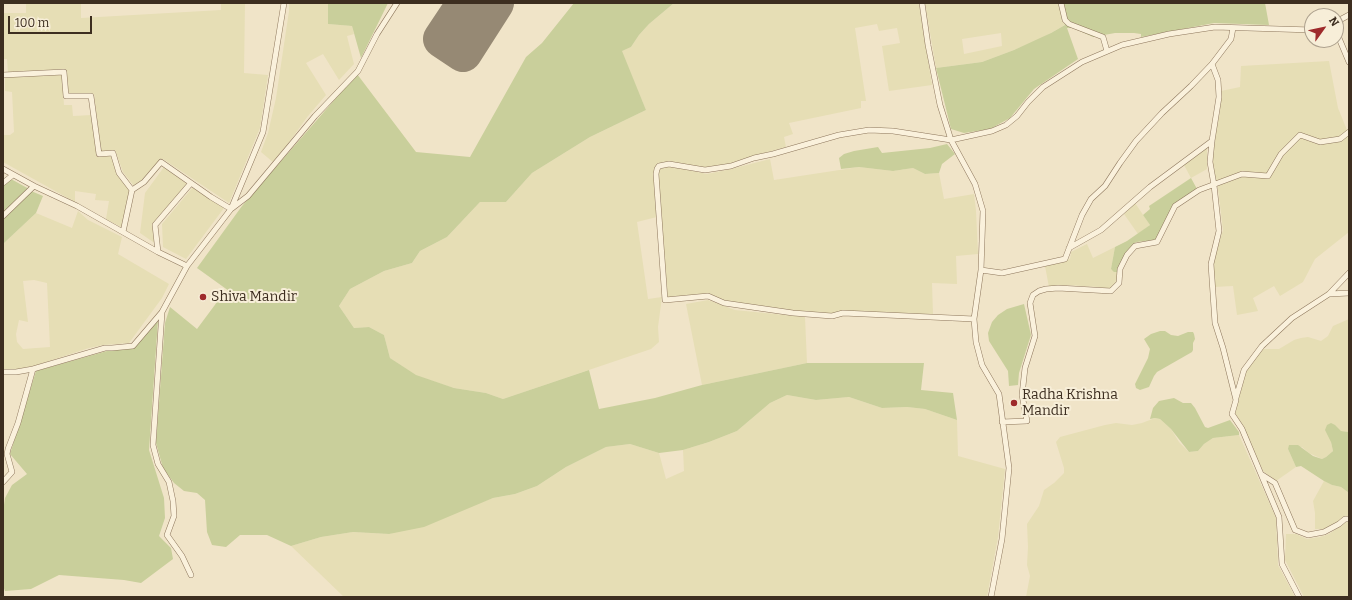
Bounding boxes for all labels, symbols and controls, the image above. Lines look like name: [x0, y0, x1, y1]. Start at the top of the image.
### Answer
scale bar: [10, 8, 94, 34]
north arrow: [1304, 8, 1344, 48]
text: N: [1326, 15, 1341, 29]
text: 100 m: [15, 16, 49, 30]
place label: Shiva Mandir: [211, 289, 297, 305]
marker: Shiva Mandir: [198, 292, 208, 302]
place label: Radha Krishna Mandir: [1022, 387, 1118, 420]
marker: Radha Krishna Mandir: [1009, 398, 1019, 408]

